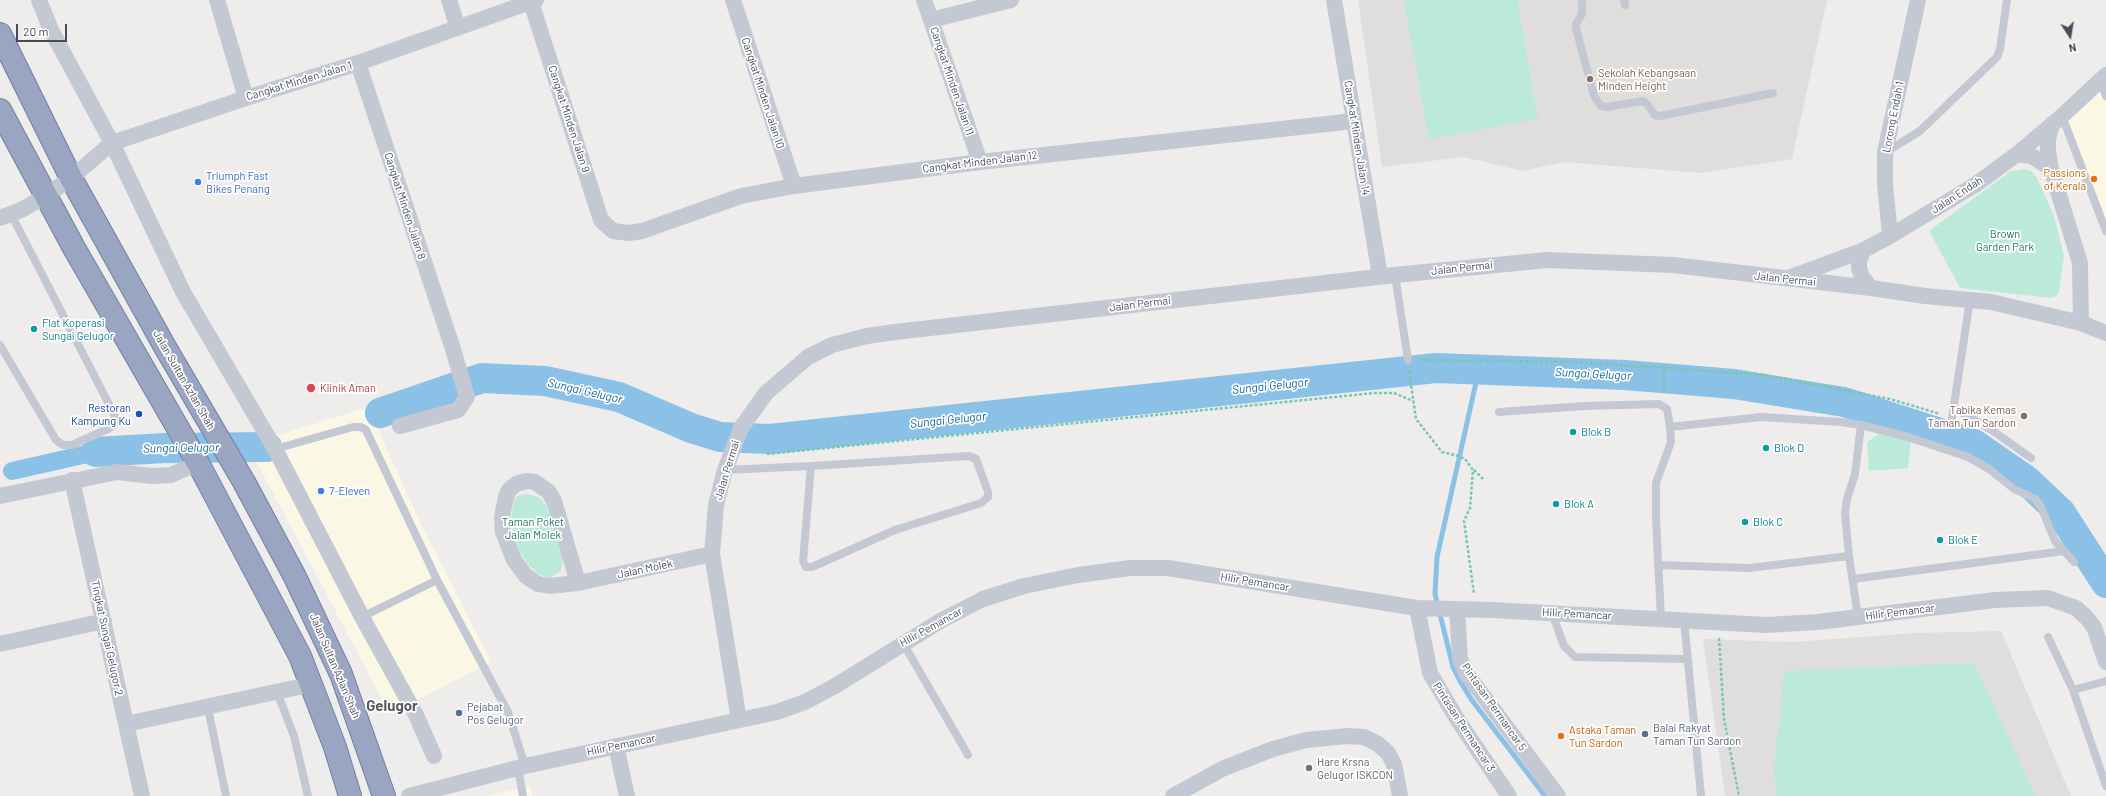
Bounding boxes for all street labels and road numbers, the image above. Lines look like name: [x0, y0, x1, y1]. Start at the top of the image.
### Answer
street label: Cangkat Minden Jalan 11: [927, 25, 977, 137]
street label: Cangkat Minden Jalan 10: [739, 36, 787, 150]
street label: Cangkat Minden Jalan 1: [245, 59, 353, 103]
street label: Cangkat Minden Jalan 9: [545, 64, 593, 174]
street label: Cangkat Minden Jalan 14: [1341, 80, 1373, 196]
street label: Lorong Endah 1: [1880, 80, 1906, 154]
street label: Cangkat Minden Jalan 12: [922, 148, 1038, 176]
street label: Cangkat Minden Jalan 8: [381, 151, 429, 261]
street label: Jalan Endah: [1929, 174, 1985, 216]
street label: Jalan Permai: [1431, 258, 1493, 278]
street label: Jalan Permai: [1754, 269, 1816, 289]
street label: Jalan Permai: [1108, 294, 1172, 314]
street label: Jalan Sultan Azlan Shah: [150, 328, 218, 432]
street label: Jalan Permai: [712, 438, 742, 502]
street label: Jalan Molek: [616, 557, 674, 581]
street label: Hilir Pemancar: [1220, 570, 1290, 594]
street label: Tingkat Sungai Gelugor 2: [88, 579, 126, 697]
street label: Hilir Pemancar: [1865, 601, 1935, 623]
street label: Hilir Pemancar: [897, 604, 965, 650]
street label: Hilir Pemancar: [1542, 606, 1612, 622]
street label: Jalan Sultan Azlan Shah: [307, 612, 363, 720]
street label: Pintasan Permancar 5: [1459, 661, 1529, 753]
street label: Pintasan Permancar 3: [1430, 680, 1498, 774]
street label: Hilir Pemancar: [586, 731, 656, 759]

